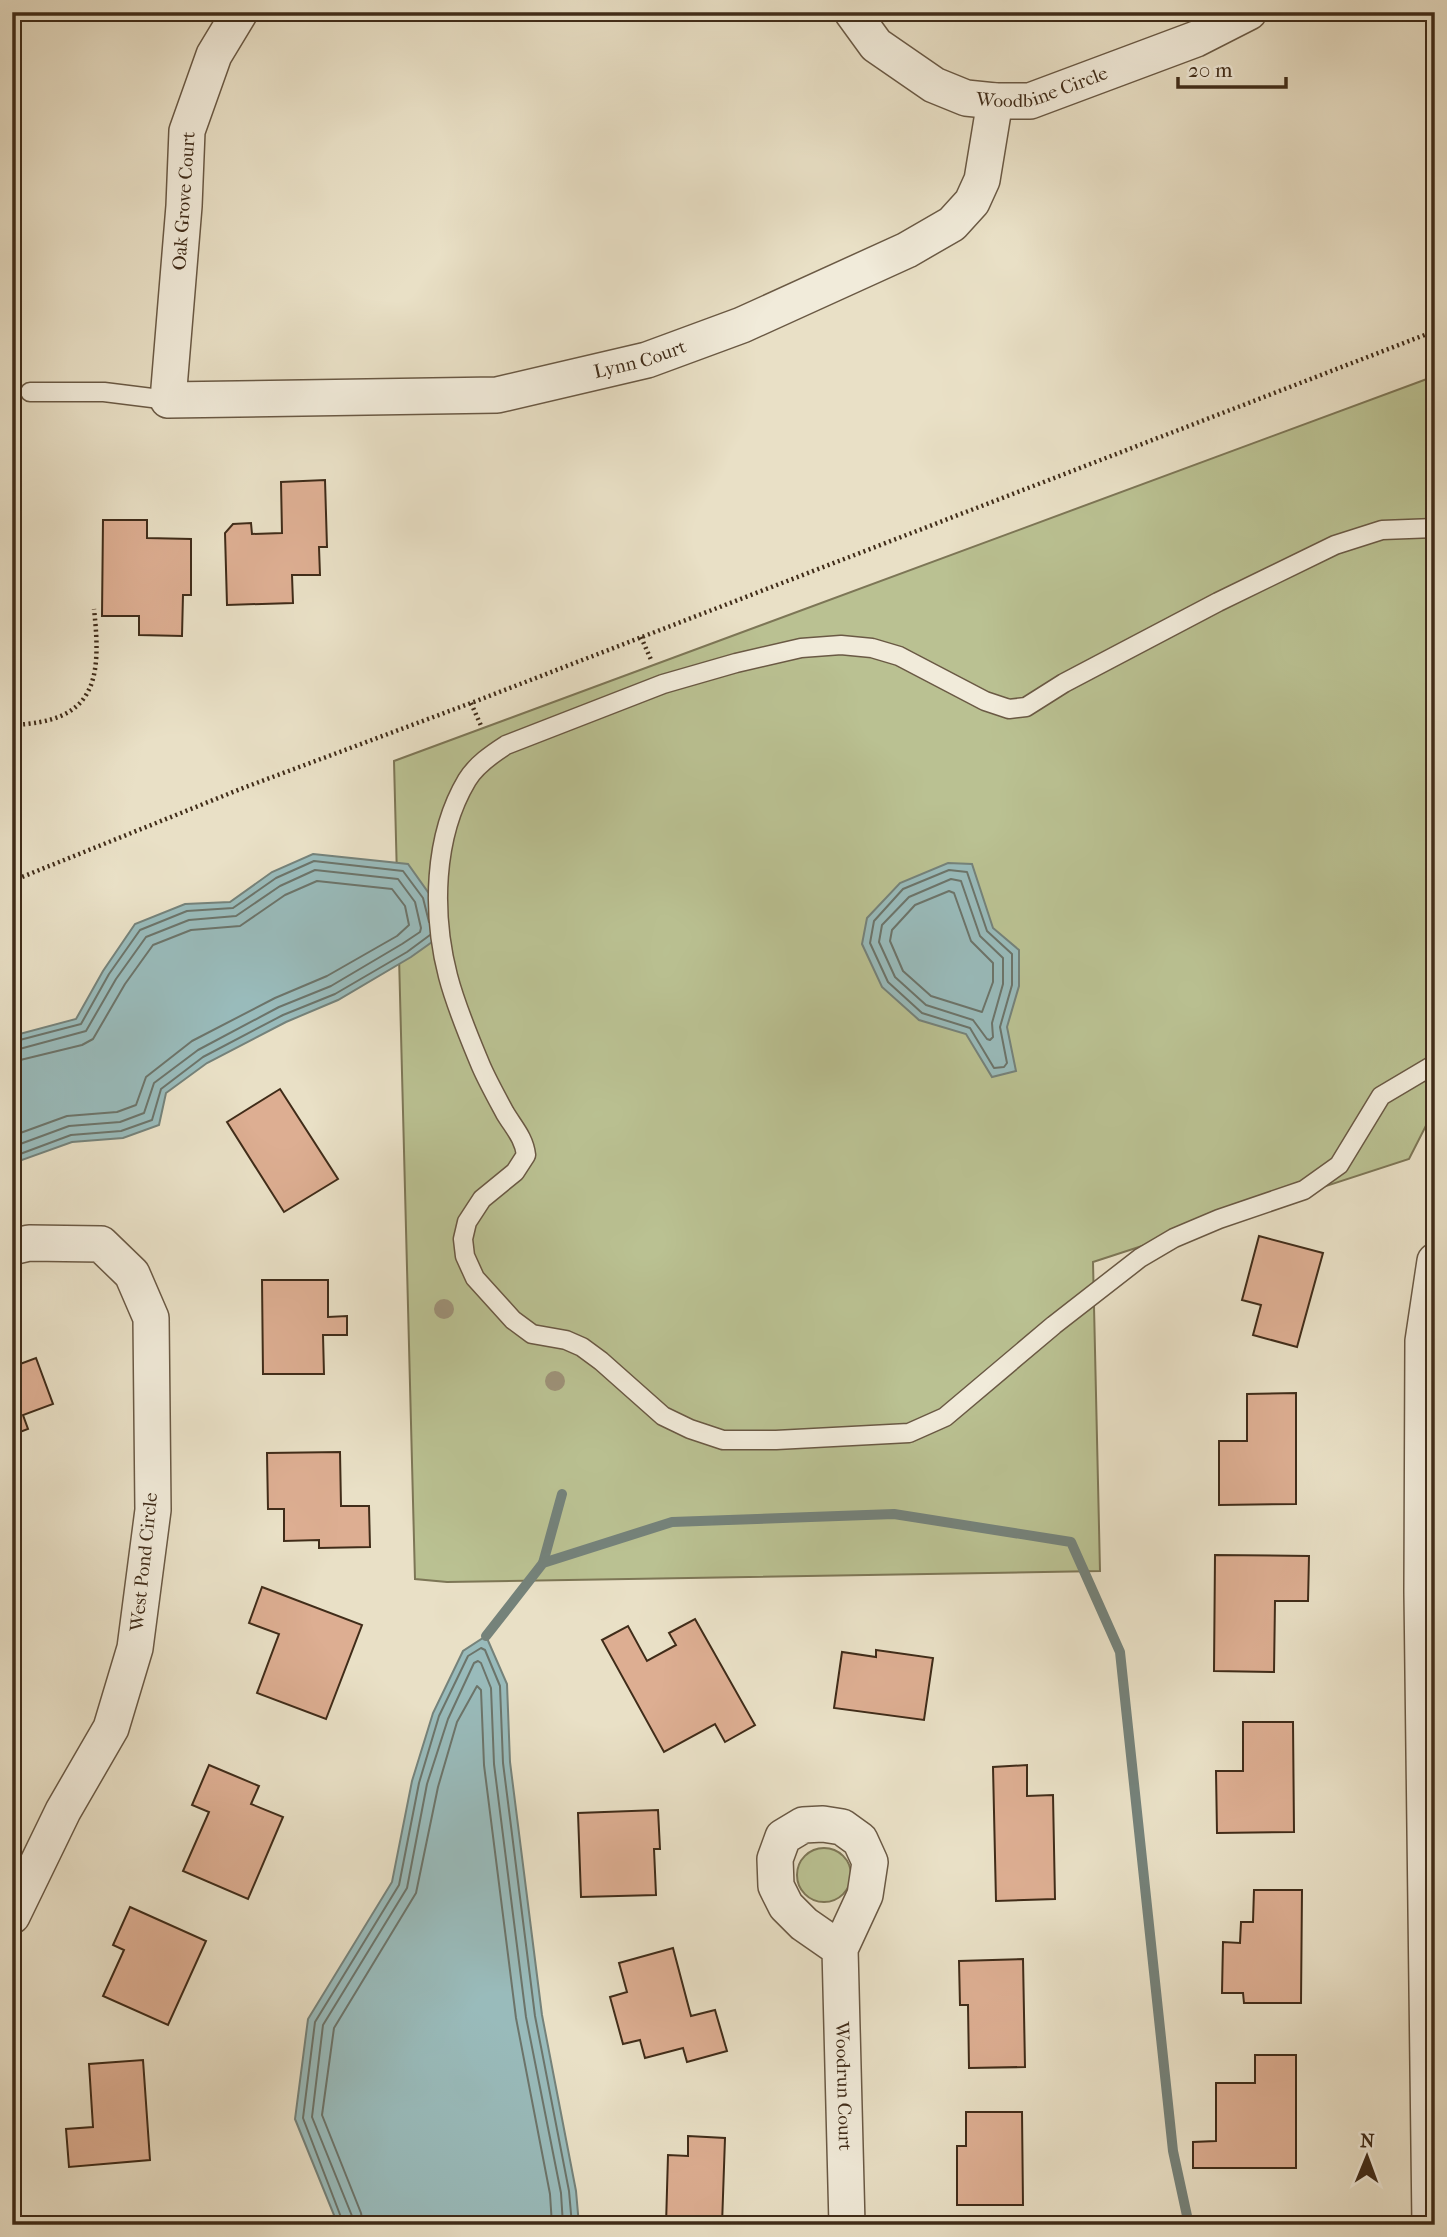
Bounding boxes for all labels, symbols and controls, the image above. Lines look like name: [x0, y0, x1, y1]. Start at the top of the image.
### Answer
scale bar: [1178, 46, 1286, 90]
text: 20 m: [1188, 58, 1233, 82]
street label: Woodbine Circle: [974, 62, 1111, 112]
street label: Oak Grove Court: [168, 131, 200, 271]
street label: Lynn Court: [592, 335, 689, 383]
street label: West Pond Circle: [126, 1491, 162, 1634]
street label: Woodrun Court: [831, 2020, 856, 2151]
north arrow: [1332, 2122, 1402, 2192]
text: N: [1360, 2130, 1375, 2152]

